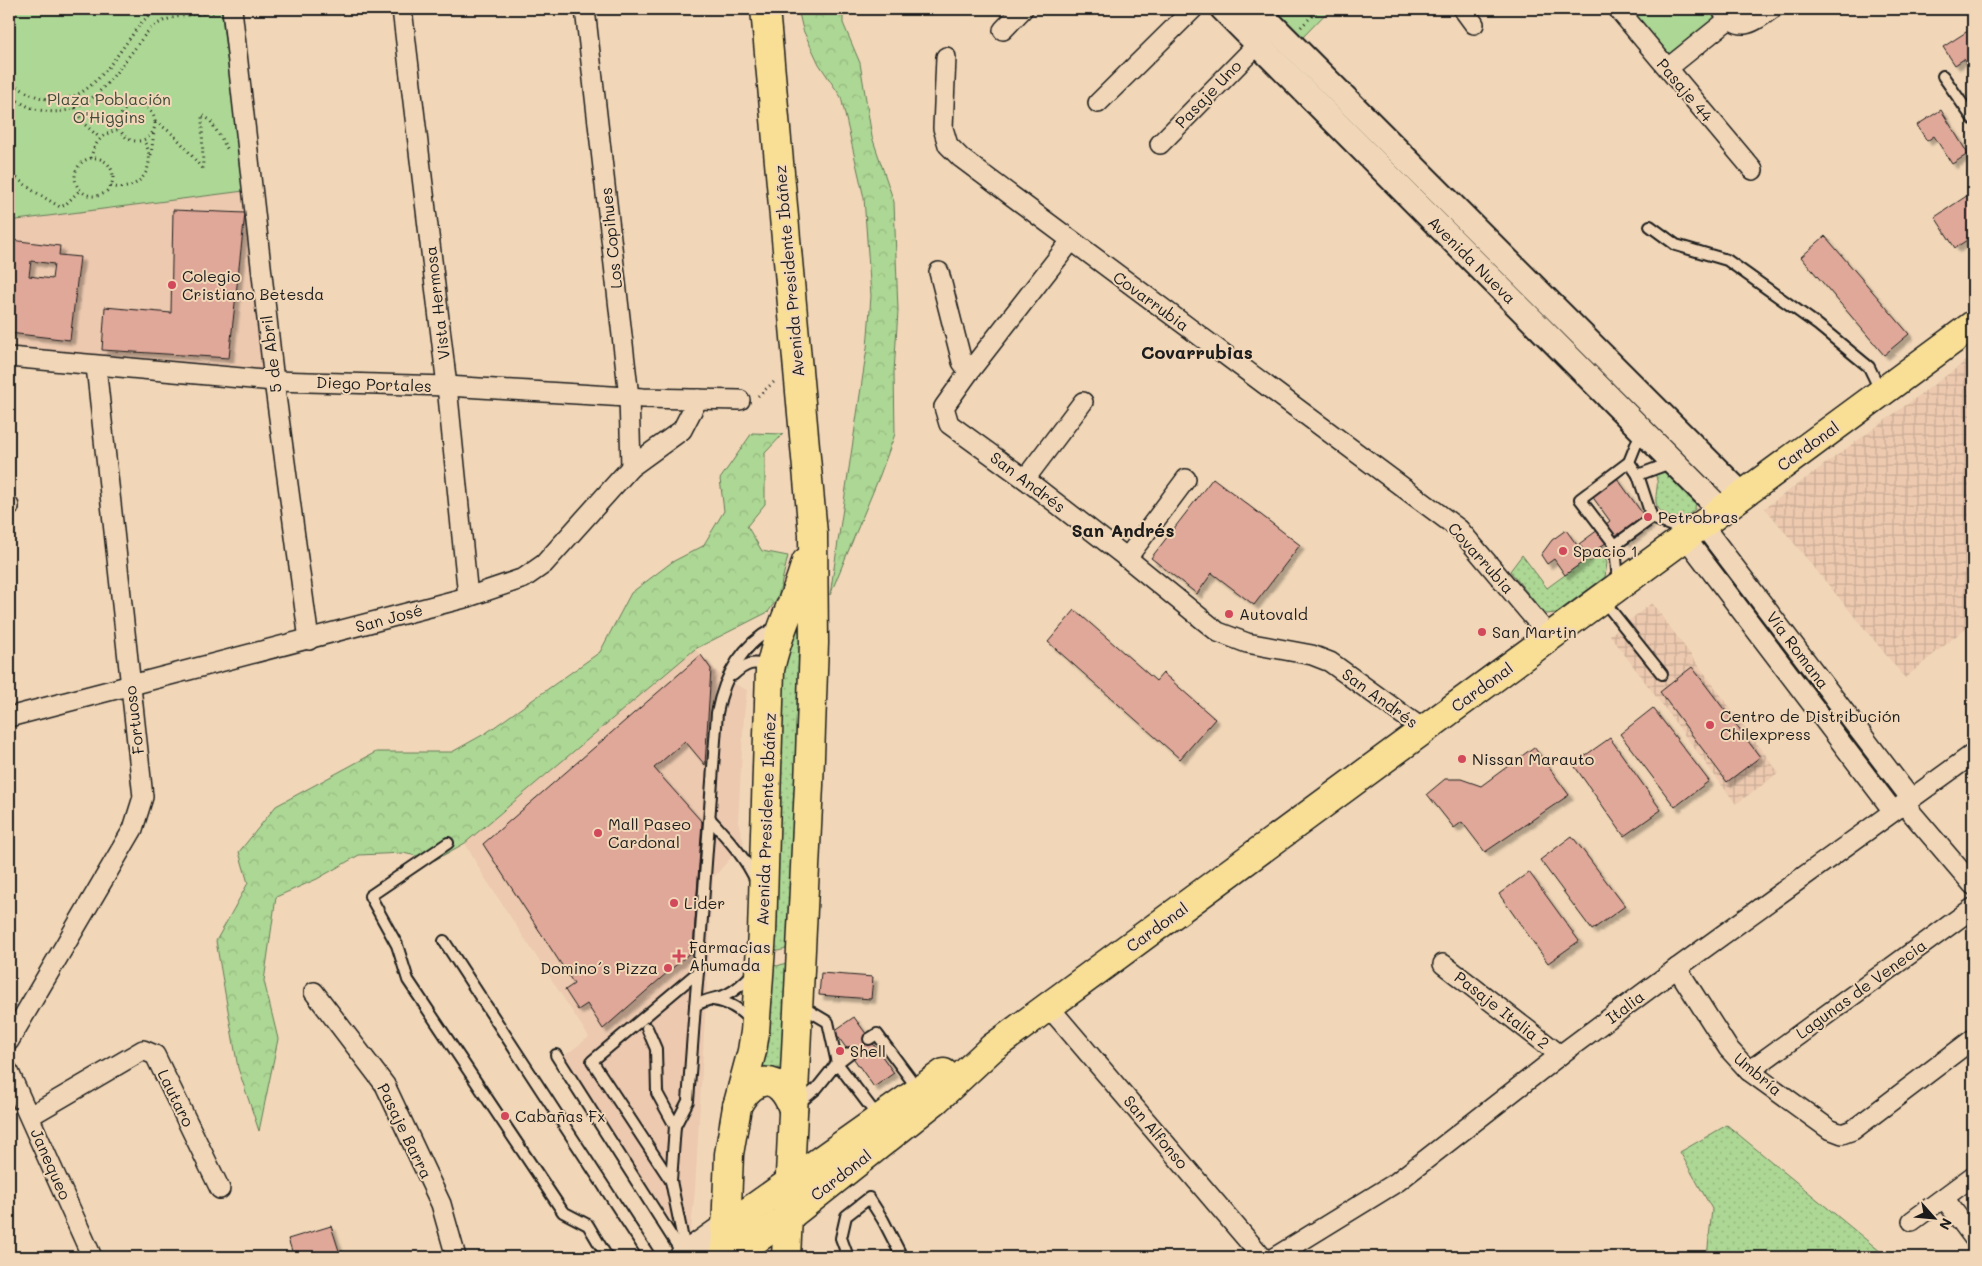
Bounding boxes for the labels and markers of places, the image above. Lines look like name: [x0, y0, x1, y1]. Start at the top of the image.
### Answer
place label: Colegio Cristiano Betesda: [182, 265, 324, 304]
marker: Colegio Cristiano Betesda: [166, 279, 178, 291]
place label: Petrobras: [1658, 506, 1738, 527]
marker: Petrobras: [1642, 511, 1654, 523]
place label: Spacio 1: [1573, 540, 1638, 561]
marker: Spacio 1: [1557, 545, 1569, 557]
place label: Autovald: [1239, 603, 1308, 624]
marker: Autovald: [1223, 608, 1235, 620]
place label: San Martin: [1492, 621, 1577, 642]
marker: San Martin: [1476, 626, 1488, 638]
place label: Centro de Distribución Chilexpress: [1720, 705, 1900, 744]
marker: Centro de Distribución Chilexpress: [1704, 719, 1716, 731]
place label: Nissan Marauto: [1472, 748, 1594, 769]
marker: Nissan Marauto: [1456, 753, 1468, 765]
place label: Mall Paseo Cardonal: [608, 813, 691, 852]
marker: Mall Paseo Cardonal: [592, 827, 604, 839]
place label: Lider: [684, 892, 725, 913]
marker: Lider: [668, 897, 680, 909]
place label: Farmacias Ahumada: [689, 936, 771, 975]
marker: Farmacias Ahumada: [673, 950, 685, 962]
place label: Domino´s Pizza: [540, 957, 658, 978]
marker: Domino´s Pizza: [662, 962, 674, 974]
place label: Shell: [850, 1040, 886, 1061]
marker: Shell: [834, 1045, 846, 1057]
place label: Cabañas Fx: [515, 1105, 605, 1126]
marker: Cabañas Fx: [499, 1110, 511, 1122]

